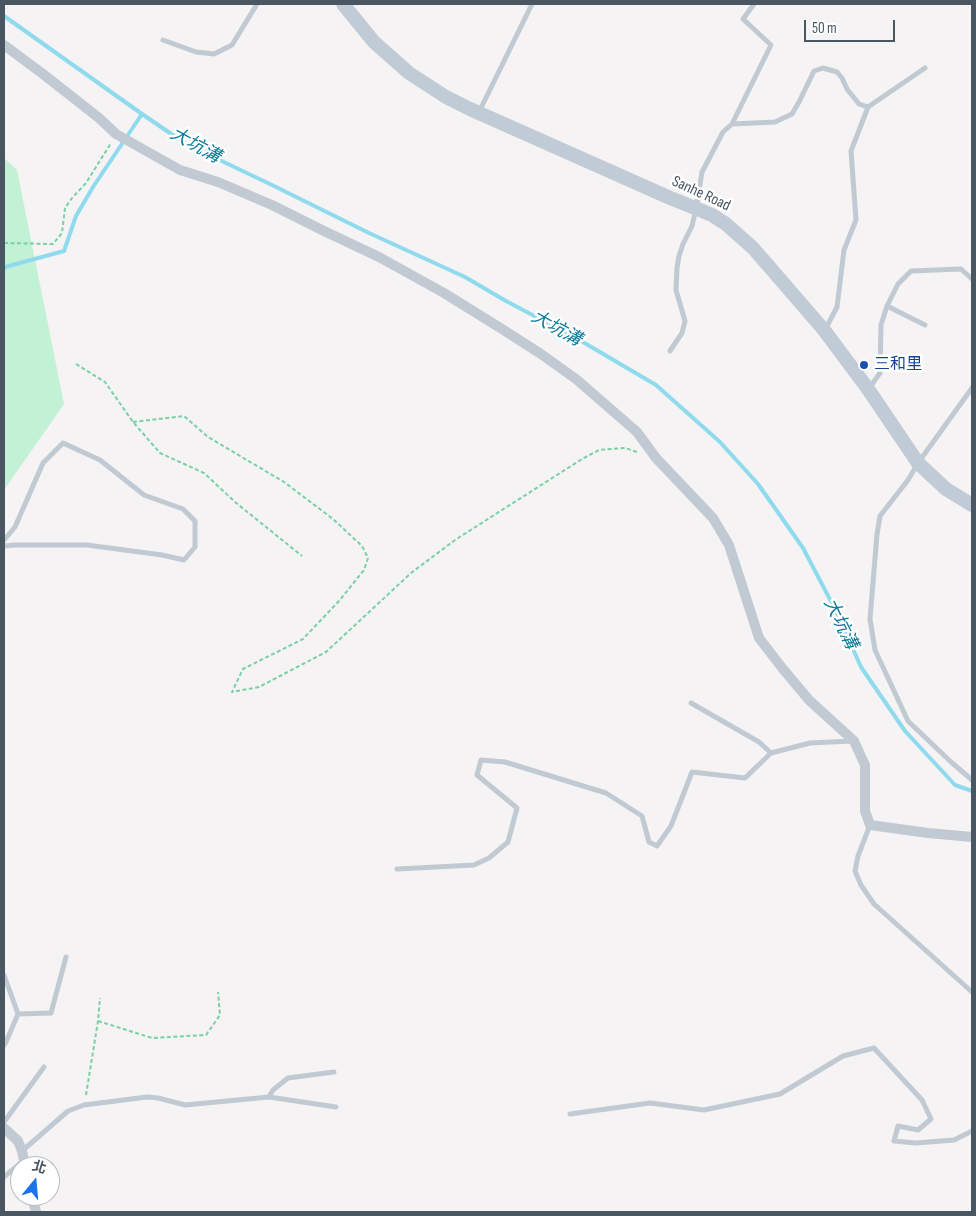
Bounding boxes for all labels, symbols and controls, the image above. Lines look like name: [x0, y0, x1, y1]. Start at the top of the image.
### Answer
scale bar: [806, 10, 897, 42]
text: 50 m: [812, 19, 837, 38]
water label: 大坑溝: [166, 123, 224, 169]
street label: Sanhe Road: [669, 172, 733, 216]
water label: 大坑溝: [527, 306, 585, 352]
place label: 三和里: [874, 355, 922, 375]
marker: 三和里: [858, 359, 870, 371]
water label: 大坑溝: [818, 595, 862, 653]
north arrow: [10, 1156, 60, 1206]
text: 北: [30, 1157, 48, 1177]

